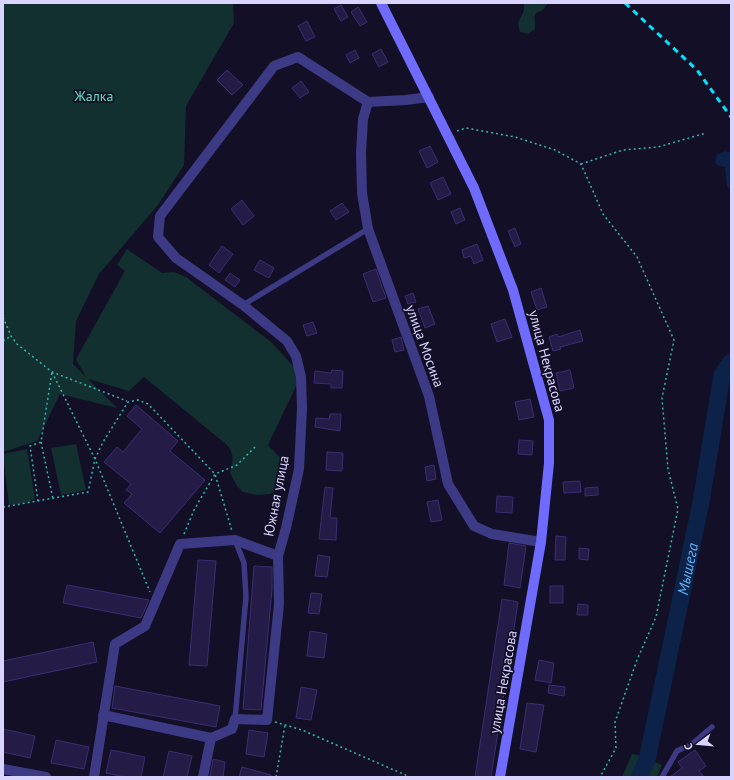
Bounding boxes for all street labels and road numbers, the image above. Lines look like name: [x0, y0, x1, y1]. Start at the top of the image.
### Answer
street label: улица Мосина: [402, 302, 448, 390]
street label: улица Некрасова: [525, 308, 569, 414]
street label: Южная улица: [259, 454, 293, 538]
street label: улица Некрасова: [485, 629, 521, 735]

